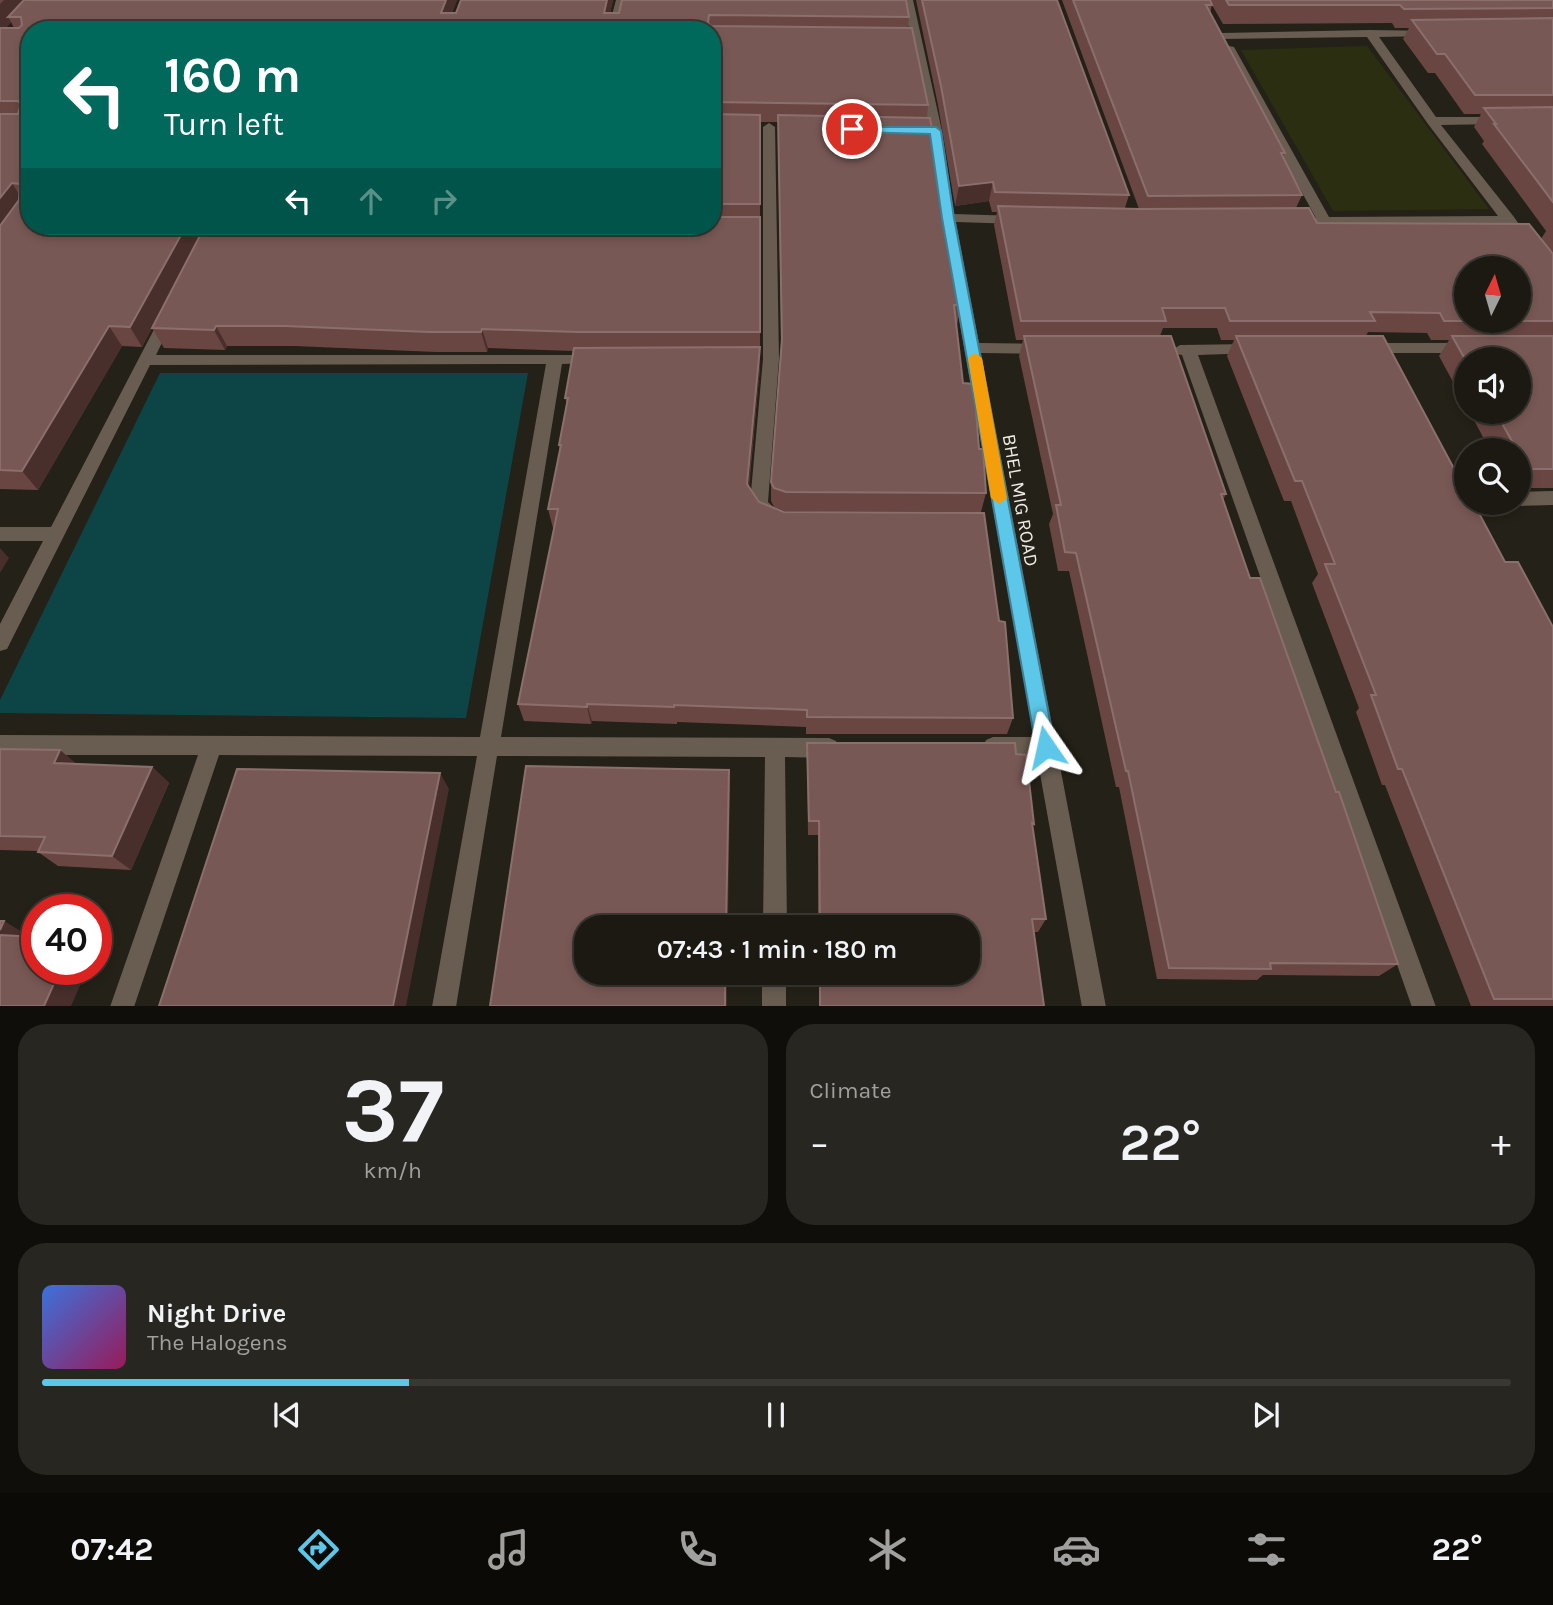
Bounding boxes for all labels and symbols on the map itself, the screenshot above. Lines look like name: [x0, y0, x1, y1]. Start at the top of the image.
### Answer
pin: [822, 99, 882, 159]
north arrow: [1454, 256, 1531, 332]
street label: BHEL MIG ROAD: [998, 432, 1042, 568]
position arrow: [1009, 710, 1083, 784]
speed limit sign: 40: [21, 894, 112, 985]

